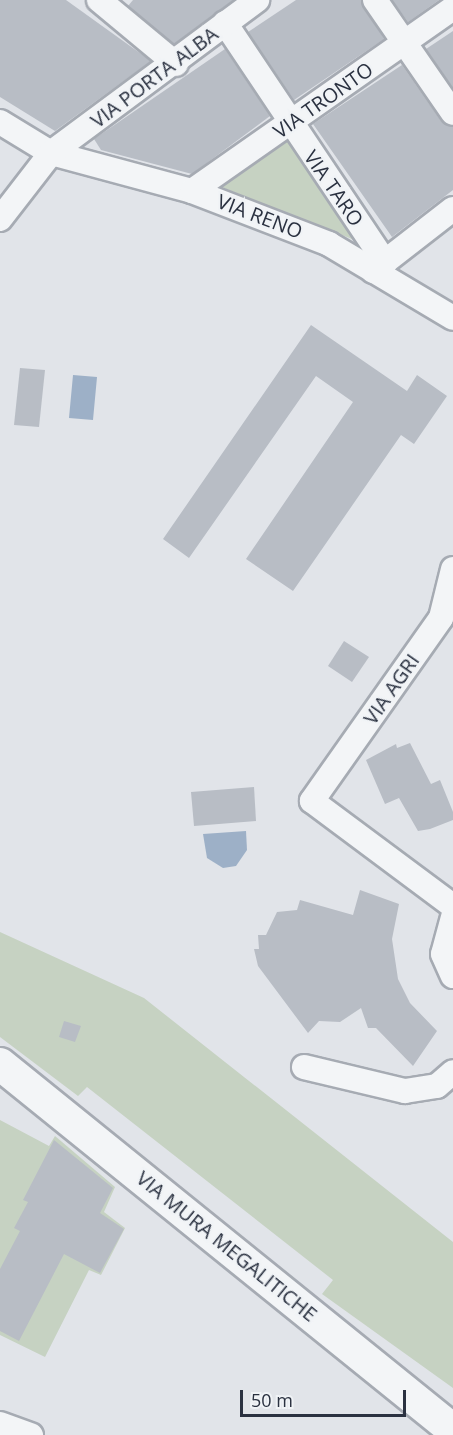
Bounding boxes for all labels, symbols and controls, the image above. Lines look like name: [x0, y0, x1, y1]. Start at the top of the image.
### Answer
street label: VIA PORTA ALBA: [86, 21, 222, 133]
street label: VIA TRONTO: [269, 57, 377, 143]
street label: VIA TARO: [299, 146, 369, 230]
street label: VIA RENO: [214, 189, 306, 243]
street label: VIA AGRI: [358, 649, 424, 729]
street label: VIA MURA MEGALITICHE: [132, 1166, 322, 1326]
scale bar: [243, 1378, 410, 1416]
text: 50 m: [251, 1388, 293, 1412]

